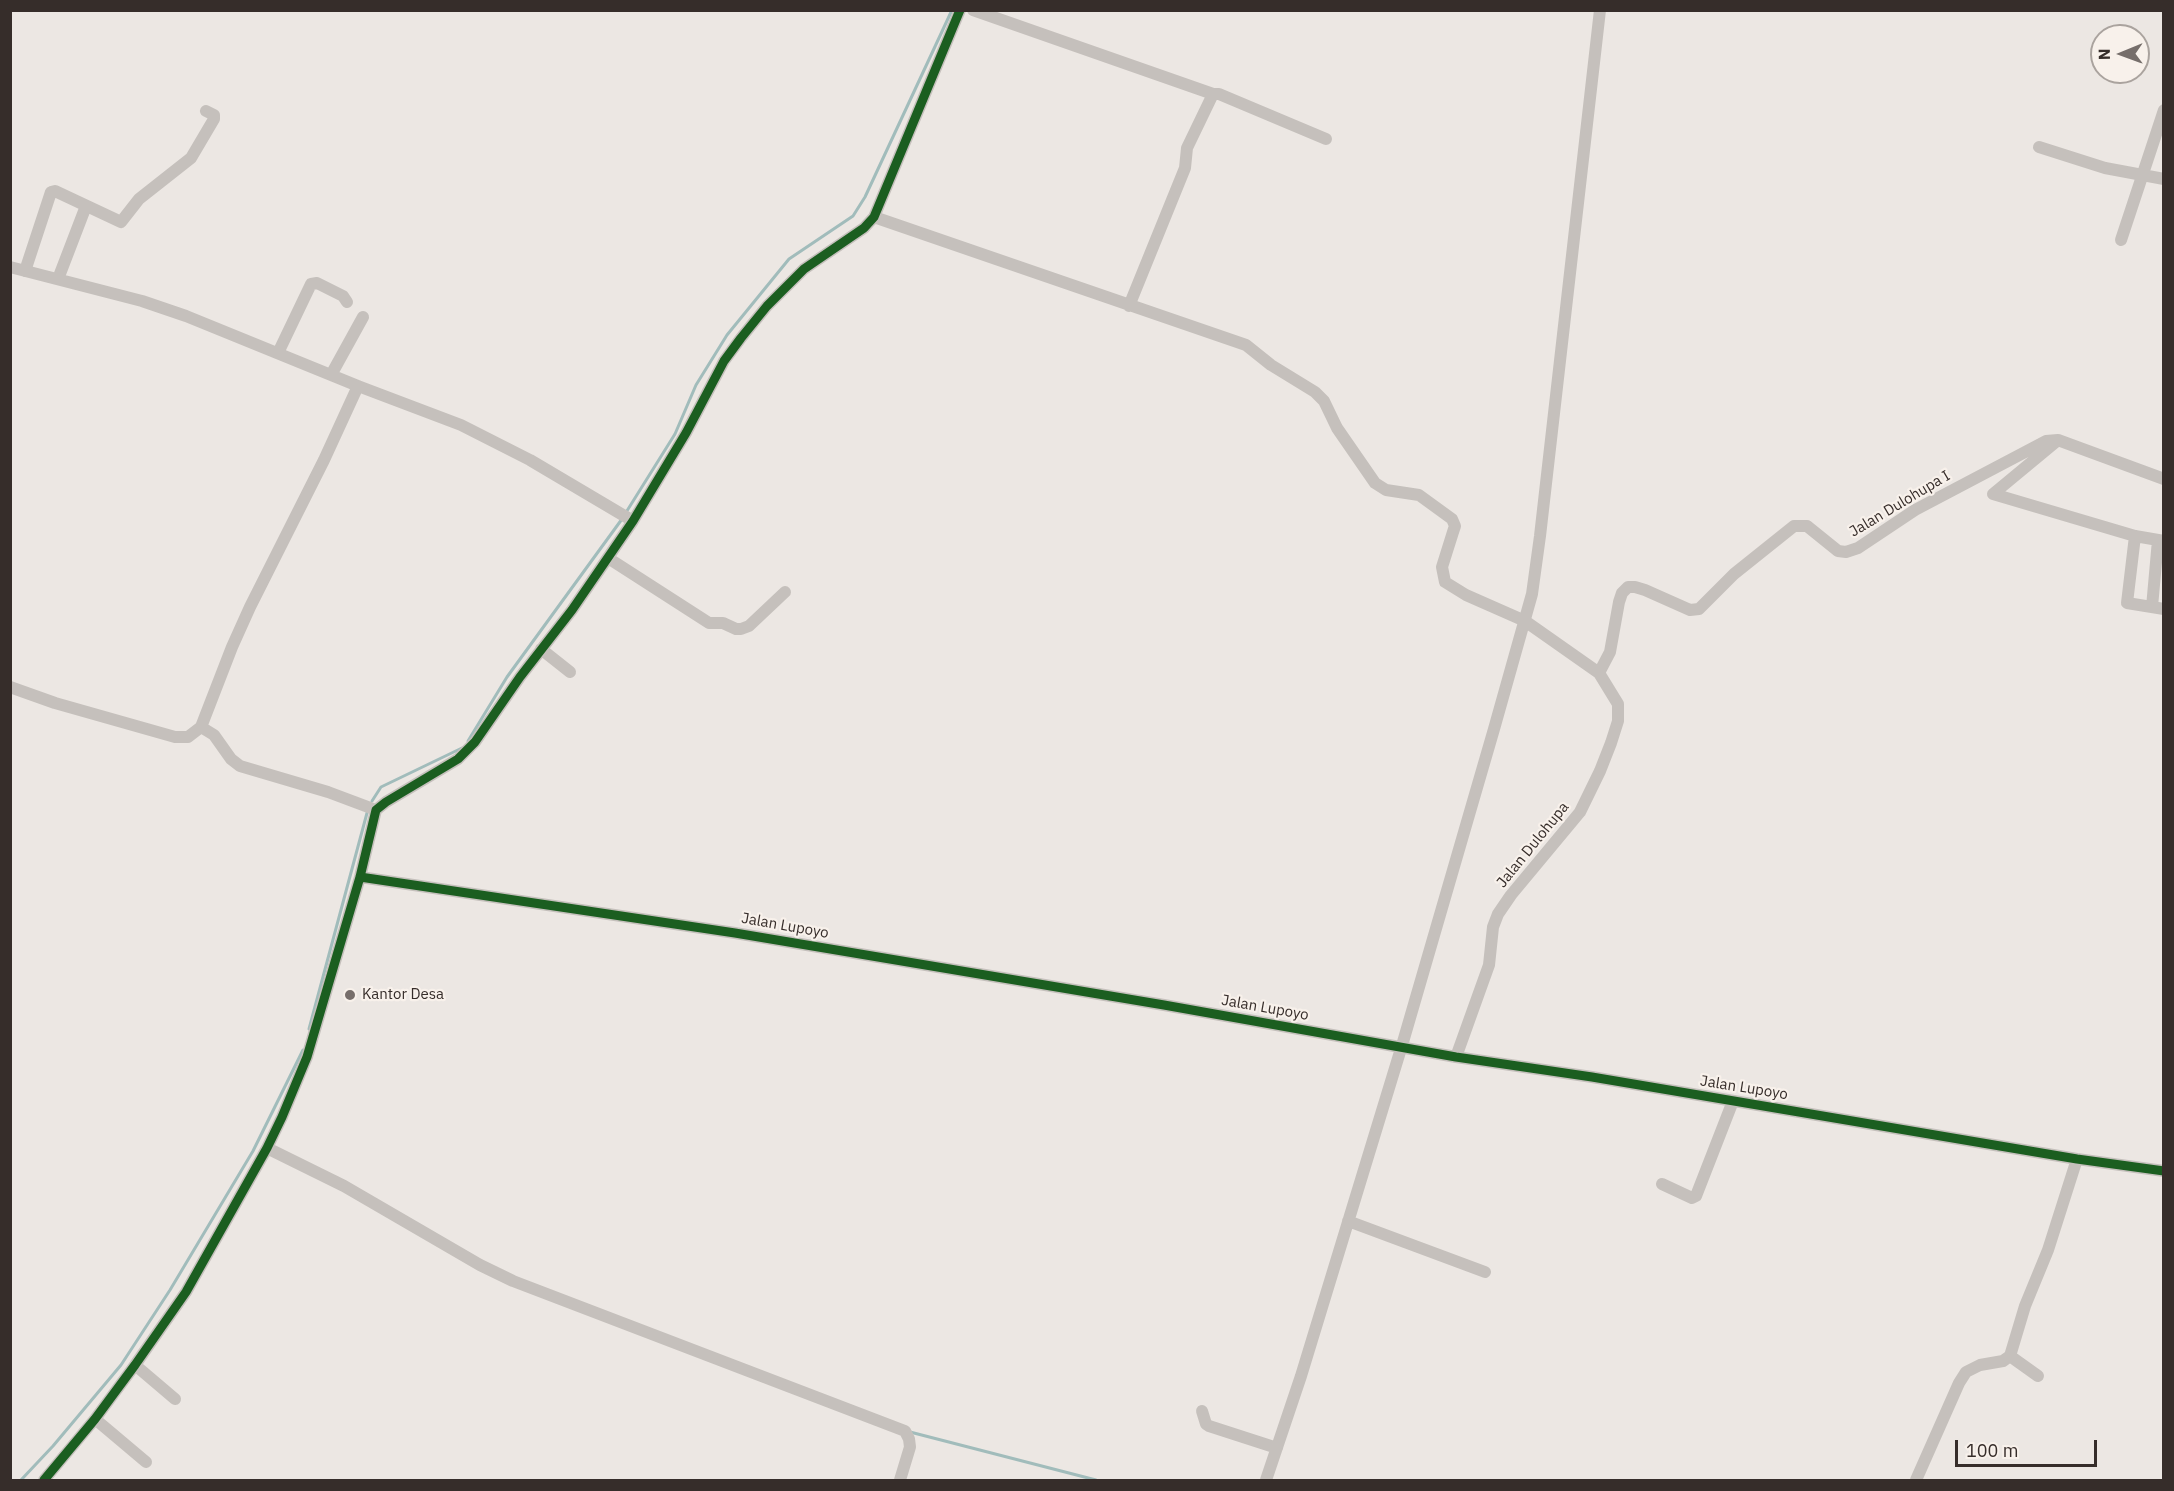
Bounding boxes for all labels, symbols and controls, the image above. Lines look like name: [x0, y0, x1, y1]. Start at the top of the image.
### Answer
north arrow: [2090, 24, 2150, 84]
text: N: [2094, 48, 2114, 60]
street label: Jalan Dulohupa I: [1846, 467, 1954, 541]
street label: Jalan Dulohupa: [1493, 799, 1573, 891]
street label: Jalan Lupoyo: [740, 909, 830, 943]
place label: Kantor Desa: [362, 986, 444, 1004]
marker: Kantor Desa: [343, 988, 357, 1002]
street label: Jalan Lupoyo: [1220, 991, 1310, 1025]
street label: Jalan Lupoyo: [1699, 1072, 1789, 1104]
scale bar: [1958, 1428, 2100, 1466]
text: 100 m: [1966, 1439, 2018, 1462]

